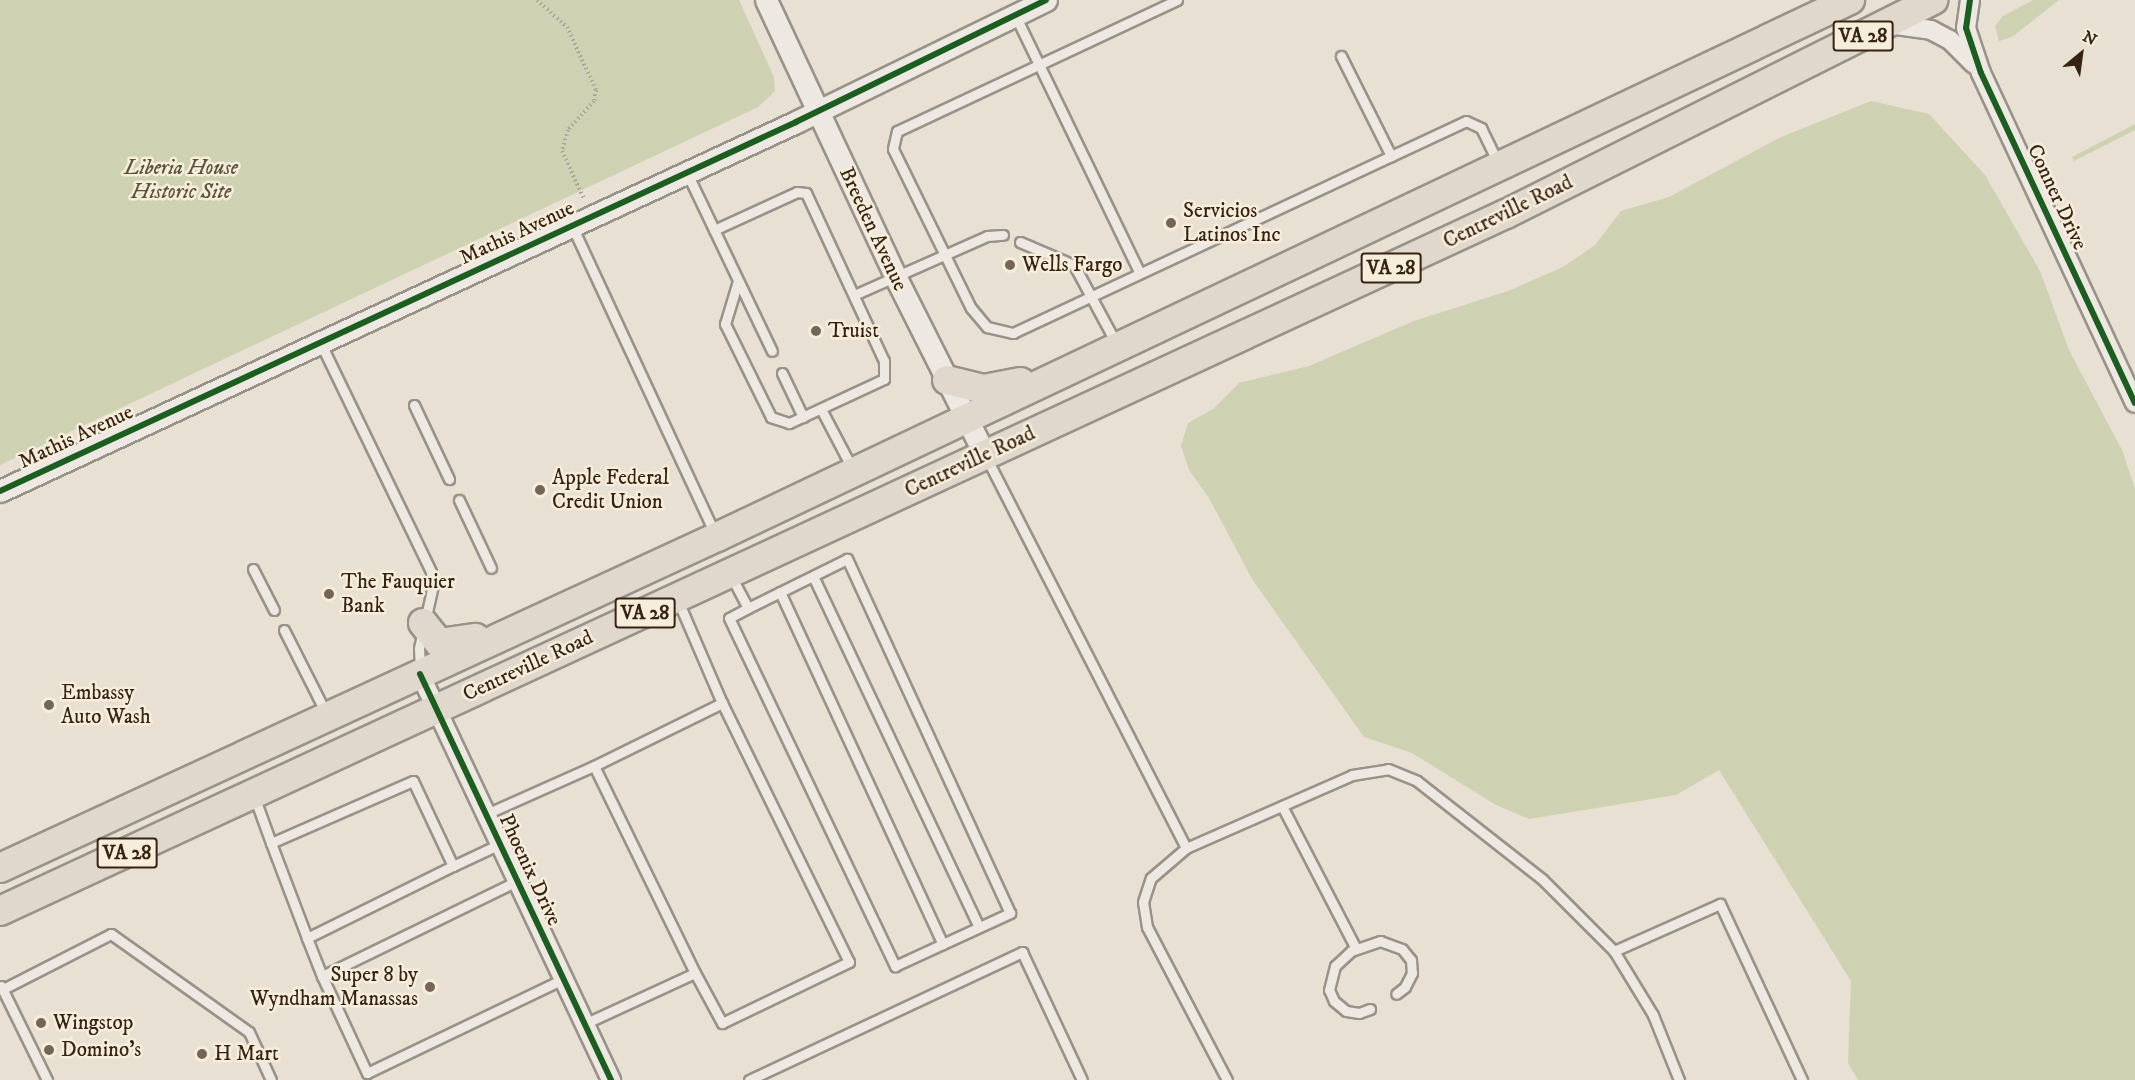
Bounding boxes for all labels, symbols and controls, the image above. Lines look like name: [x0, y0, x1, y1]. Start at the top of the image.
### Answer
road number: VA 28: [1832, 19, 1894, 53]
north arrow: [2051, 24, 2111, 84]
text: N: [2079, 26, 2100, 50]
street label: Conner Drive: [2022, 140, 2092, 254]
park label: Liberia House Historic Site: [124, 155, 238, 205]
street label: Breeden Avenue: [833, 163, 913, 295]
street label: Centreville Road: [1439, 170, 1577, 254]
street label: Mathis Avenue: [456, 196, 578, 270]
place label: Servicios Latinos Inc: [1183, 198, 1280, 248]
marker: Servicios Latinos Inc: [1164, 216, 1178, 230]
road number: VA 28: [1360, 251, 1422, 285]
place label: Wells Fargo: [1022, 252, 1122, 278]
marker: Wells Fargo: [1003, 258, 1017, 272]
place label: Truist: [828, 318, 879, 344]
marker: Truist: [809, 324, 823, 338]
street label: Mathis Avenue: [15, 400, 137, 474]
street label: Centreville Road: [901, 421, 1039, 503]
place label: Apple Federal Credit Union: [552, 465, 669, 515]
marker: Apple Federal Credit Union: [533, 483, 547, 497]
place label: The Fauquier Bank: [341, 569, 455, 619]
marker: The Fauquier Bank: [322, 587, 336, 601]
road number: VA 28: [614, 596, 676, 630]
street label: Centreville Road: [459, 625, 597, 707]
place label: Embassy Auto Wash: [61, 680, 151, 730]
marker: Embassy Auto Wash: [42, 698, 56, 712]
street label: Phoenix Drive: [493, 810, 567, 930]
road number: VA 28: [96, 836, 158, 870]
place label: Super 8 by Wyndham Manassas: [250, 962, 418, 1012]
marker: Super 8 by Wyndham Manassas: [423, 980, 437, 994]
place label: Wingstop: [53, 1010, 133, 1036]
marker: Wingstop: [34, 1016, 48, 1030]
place label: Domino's: [61, 1037, 141, 1063]
place label: H Mart: [214, 1041, 279, 1067]
marker: Domino's: [42, 1043, 56, 1057]
marker: H Mart: [195, 1047, 209, 1061]

